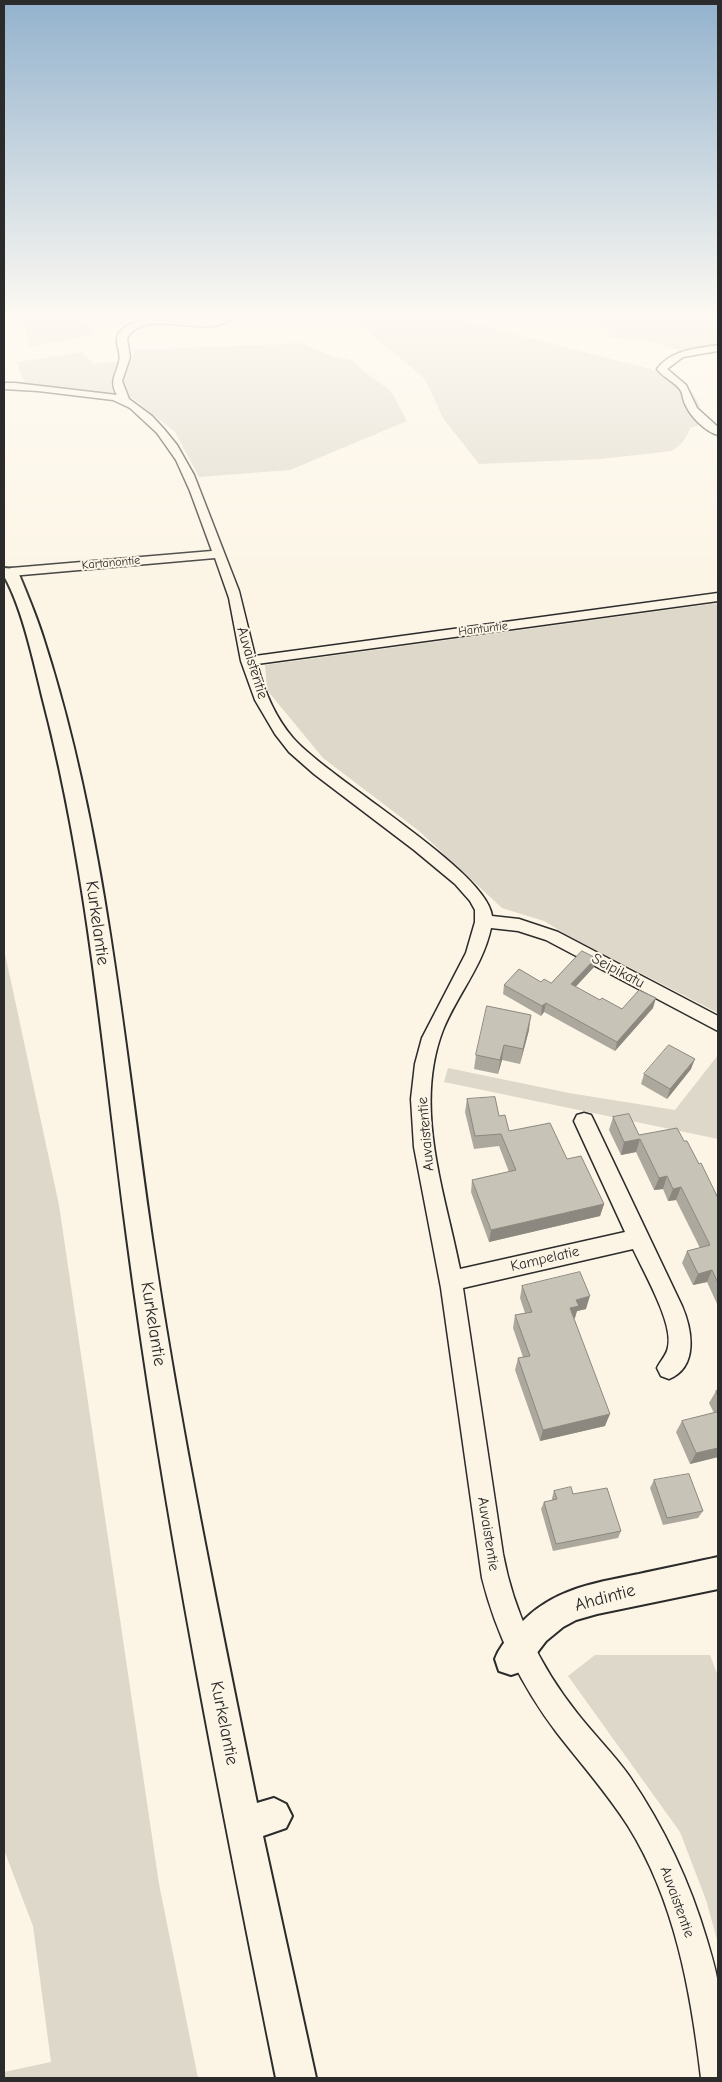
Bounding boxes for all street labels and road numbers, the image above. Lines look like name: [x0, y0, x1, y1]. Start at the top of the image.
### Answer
street label: Kartanontie: [81, 553, 141, 573]
street label: Hantuntie: [457, 619, 509, 639]
street label: Auvaistentie: [232, 625, 272, 701]
street label: Kurkelantie: [80, 879, 114, 967]
street label: Seipikatu: [589, 950, 647, 992]
street label: Auvaistentie: [414, 1096, 438, 1172]
street label: Kampelatie: [509, 1242, 581, 1276]
street label: Kurkelantie: [136, 1280, 170, 1368]
street label: Auvaistentie: [473, 1496, 503, 1572]
street label: Ahdintie: [572, 1580, 638, 1616]
street label: Kurkelantie: [205, 1679, 243, 1767]
street label: Auvaistentie: [656, 1864, 698, 1940]

